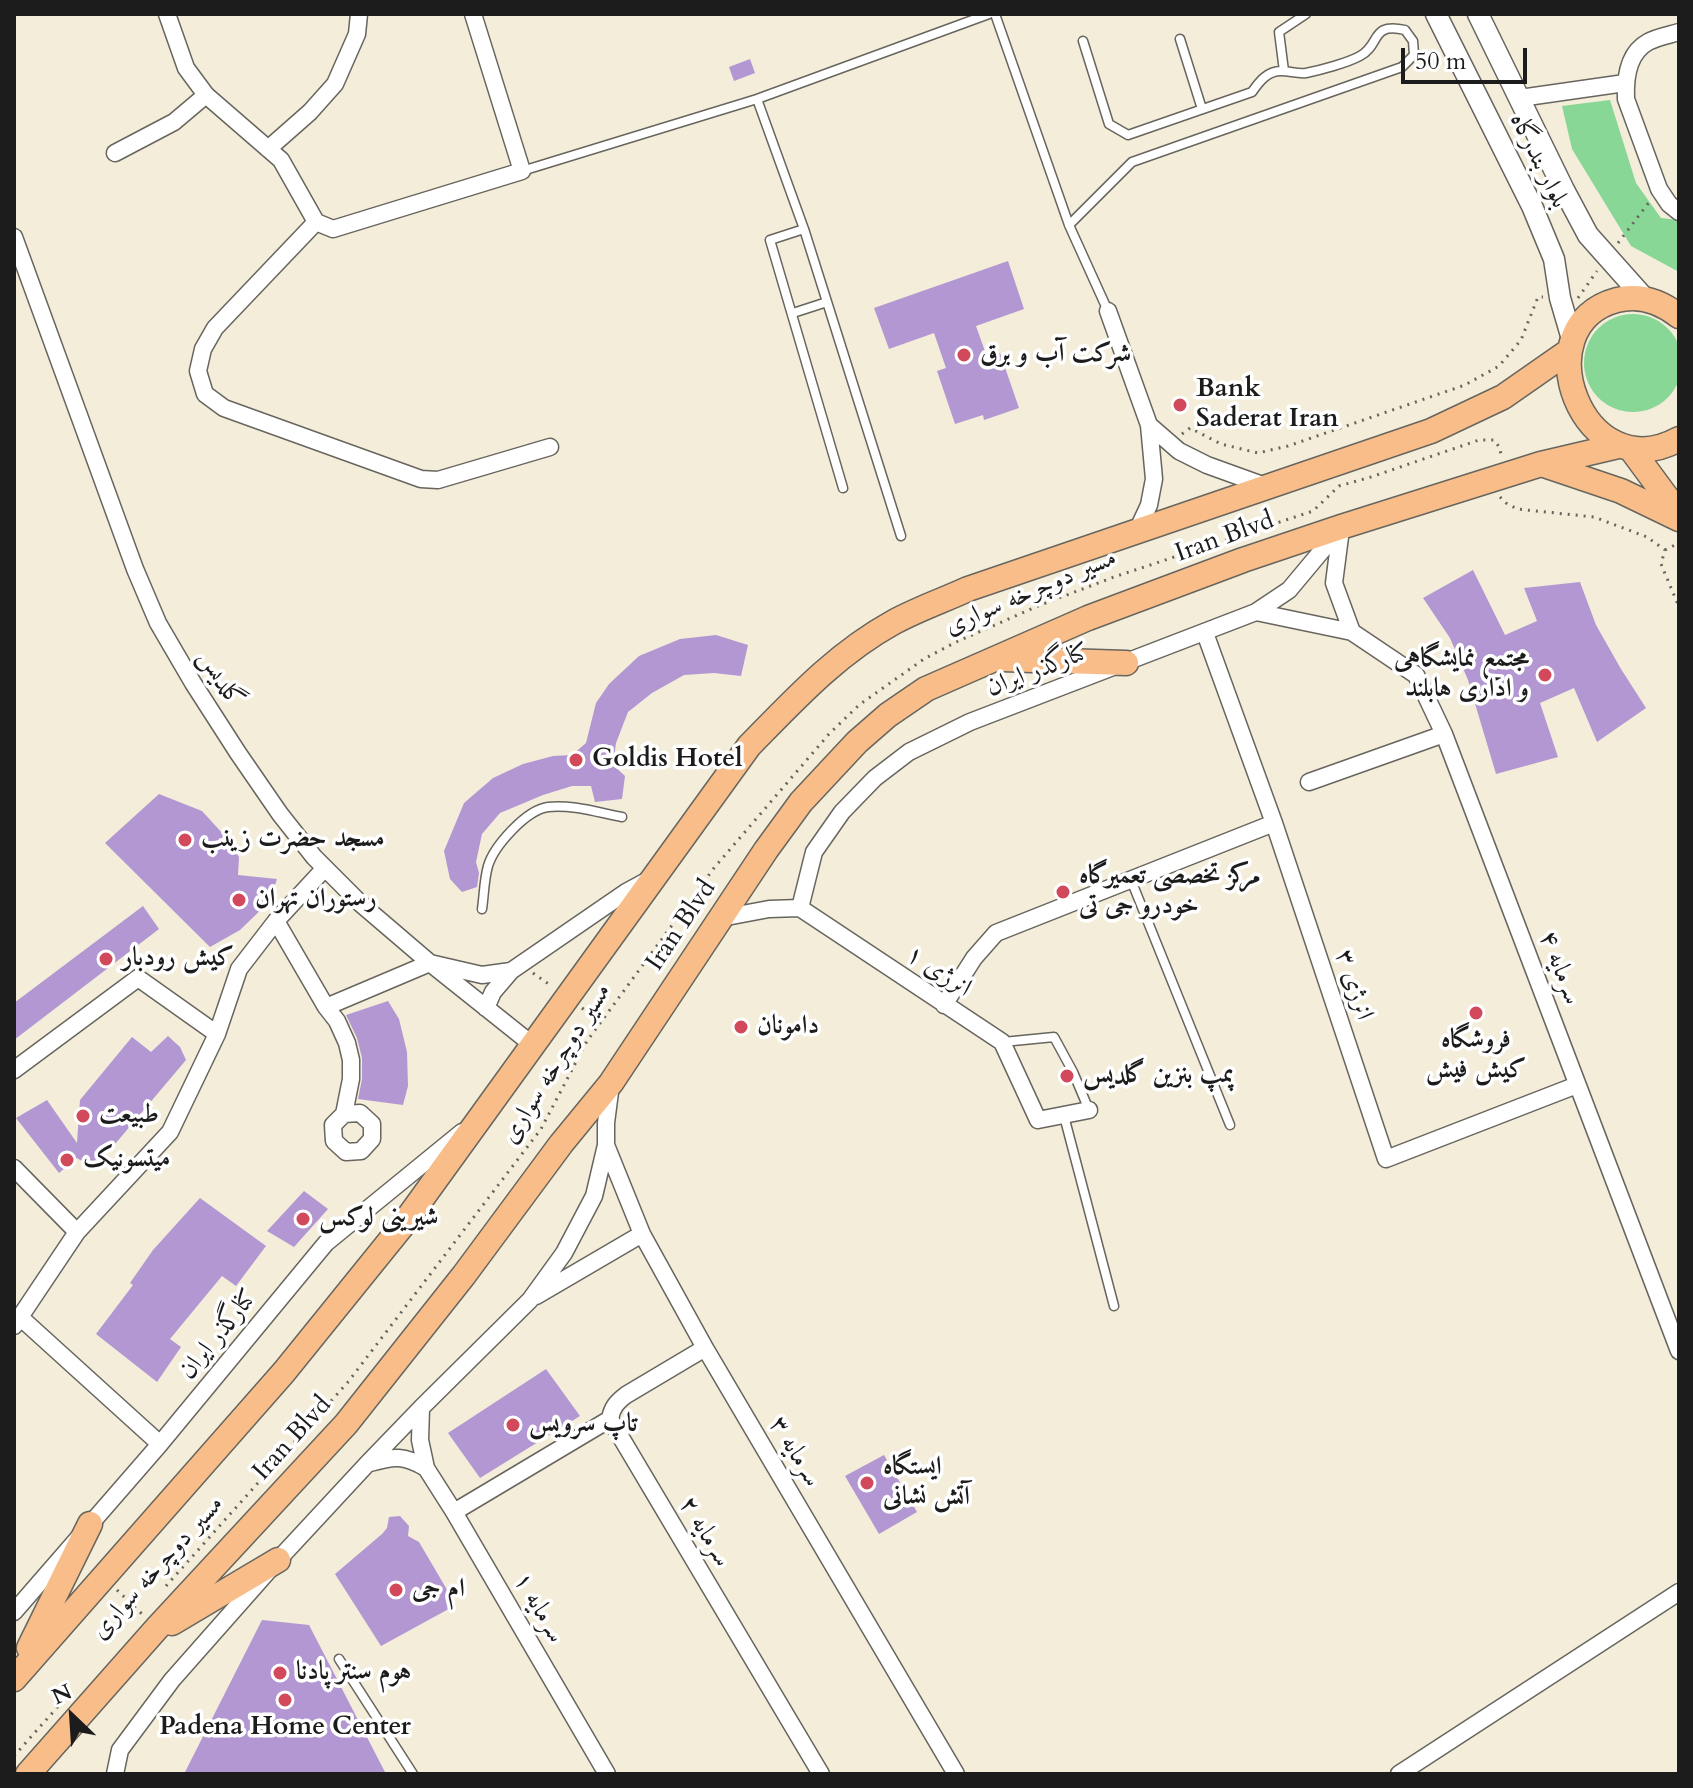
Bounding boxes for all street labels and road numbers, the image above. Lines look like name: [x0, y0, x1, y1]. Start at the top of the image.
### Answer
street label: بلوار بندرگاه: [1502, 108, 1574, 214]
street label: Iran Blvd: [1171, 506, 1279, 570]
street label: مسیر دوچرخه سواری: [941, 543, 1121, 643]
street label: کنارگذر ایران: [982, 637, 1094, 705]
street label: گلدیس: [190, 644, 250, 714]
street label: Iran Blvd: [640, 875, 724, 977]
street label: سرمایه ۴: [1531, 927, 1587, 1009]
street label: انرژی ۱: [899, 939, 977, 1005]
street label: انرژی ۳: [1327, 946, 1379, 1024]
street label: مسیر دوچرخه سواری: [495, 978, 619, 1150]
street label: کنارگذر ایران: [173, 1283, 265, 1387]
street label: Iran Blvd: [247, 1390, 339, 1488]
street label: سرمایه ۳: [761, 1411, 827, 1493]
street label: مسیر دوچرخه سواری: [85, 1489, 231, 1647]
street label: سرمایه ۲: [671, 1491, 737, 1573]
street label: سرمایه ۱: [505, 1567, 571, 1649]

